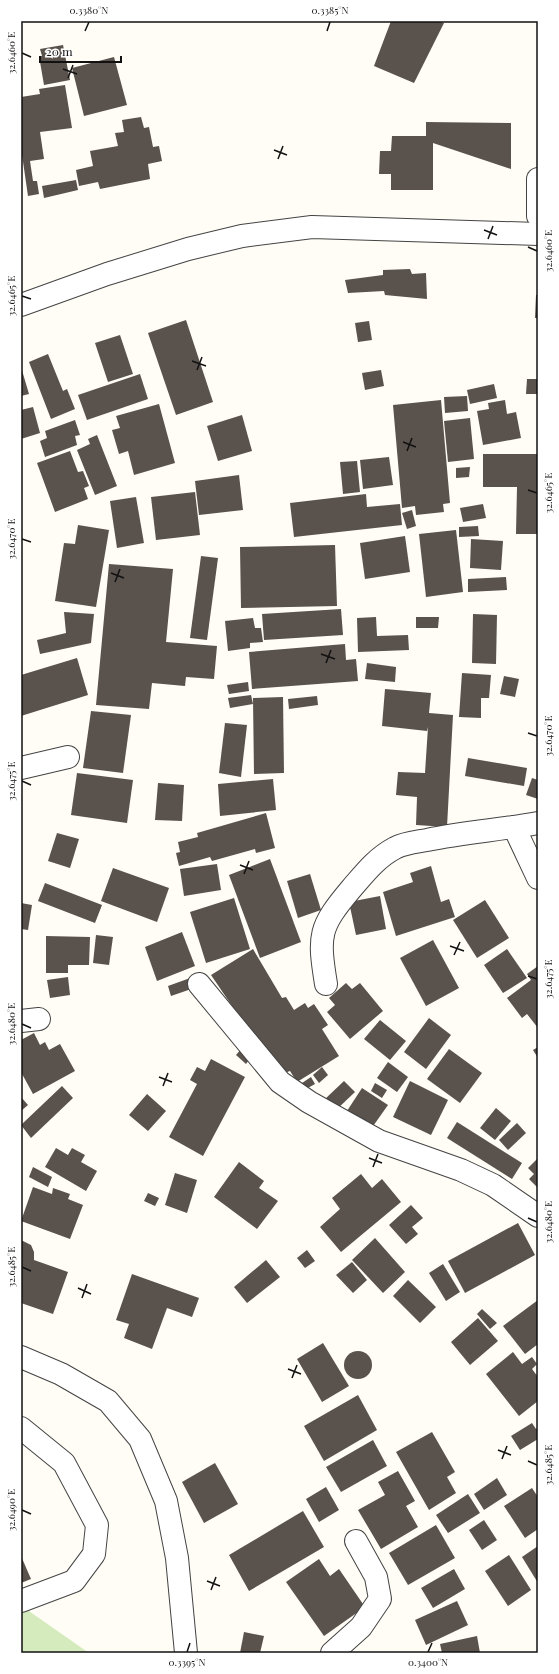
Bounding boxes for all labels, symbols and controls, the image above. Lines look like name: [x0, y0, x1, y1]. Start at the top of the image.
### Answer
text: 0.3380°N: [70, 3, 108, 17]
text: 0.3385°N: [311, 3, 349, 17]
text: 32.6460°E: [4, 32, 18, 74]
scale bar: [40, 38, 121, 64]
text: 20 m: [46, 43, 73, 59]
text: 32.6460°E: [541, 230, 555, 272]
text: 32.6465°E: [4, 276, 18, 316]
text: 32.6465°E: [541, 473, 555, 513]
text: 32.6470°E: [4, 519, 18, 559]
text: 32.6470°E: [541, 716, 555, 756]
text: 32.6475°E: [4, 761, 18, 801]
text: 32.6475°E: [541, 959, 555, 999]
text: 32.6480°E: [4, 1003, 18, 1045]
text: 32.6480°E: [541, 1201, 555, 1243]
text: 32.6485°E: [4, 1247, 18, 1287]
text: 32.6485°E: [541, 1445, 555, 1485]
text: 32.6490°E: [4, 1489, 18, 1531]
text: 0.3395°N: [168, 1655, 206, 1669]
text: 0.3400°N: [408, 1655, 448, 1669]

